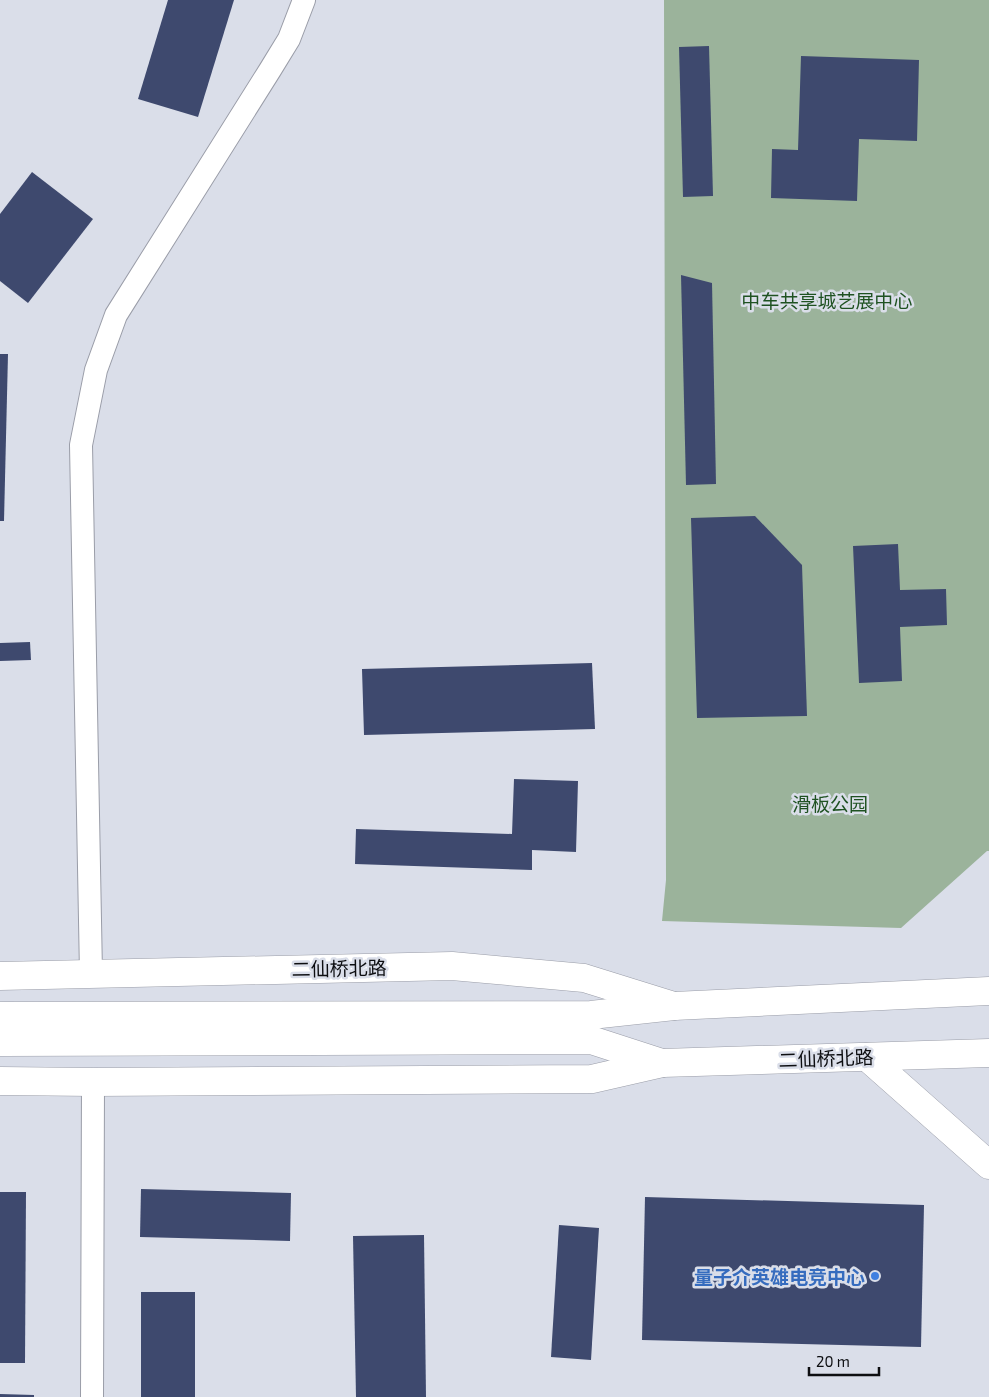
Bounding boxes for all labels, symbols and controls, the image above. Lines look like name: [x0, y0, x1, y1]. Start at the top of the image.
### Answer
park label: 中车共享城艺展中心: [741, 289, 913, 312]
park label: 滑板公园: [792, 792, 868, 815]
street label: 二仙桥北路: [291, 956, 387, 980]
street label: 二仙桥北路: [778, 1045, 874, 1071]
place label: 量子介英雄电竞中心: [694, 1265, 865, 1288]
marker: 量子介英雄电竞中心: [869, 1270, 881, 1282]
scale bar: [809, 1344, 879, 1376]
text: 20 m: [816, 1352, 850, 1370]

